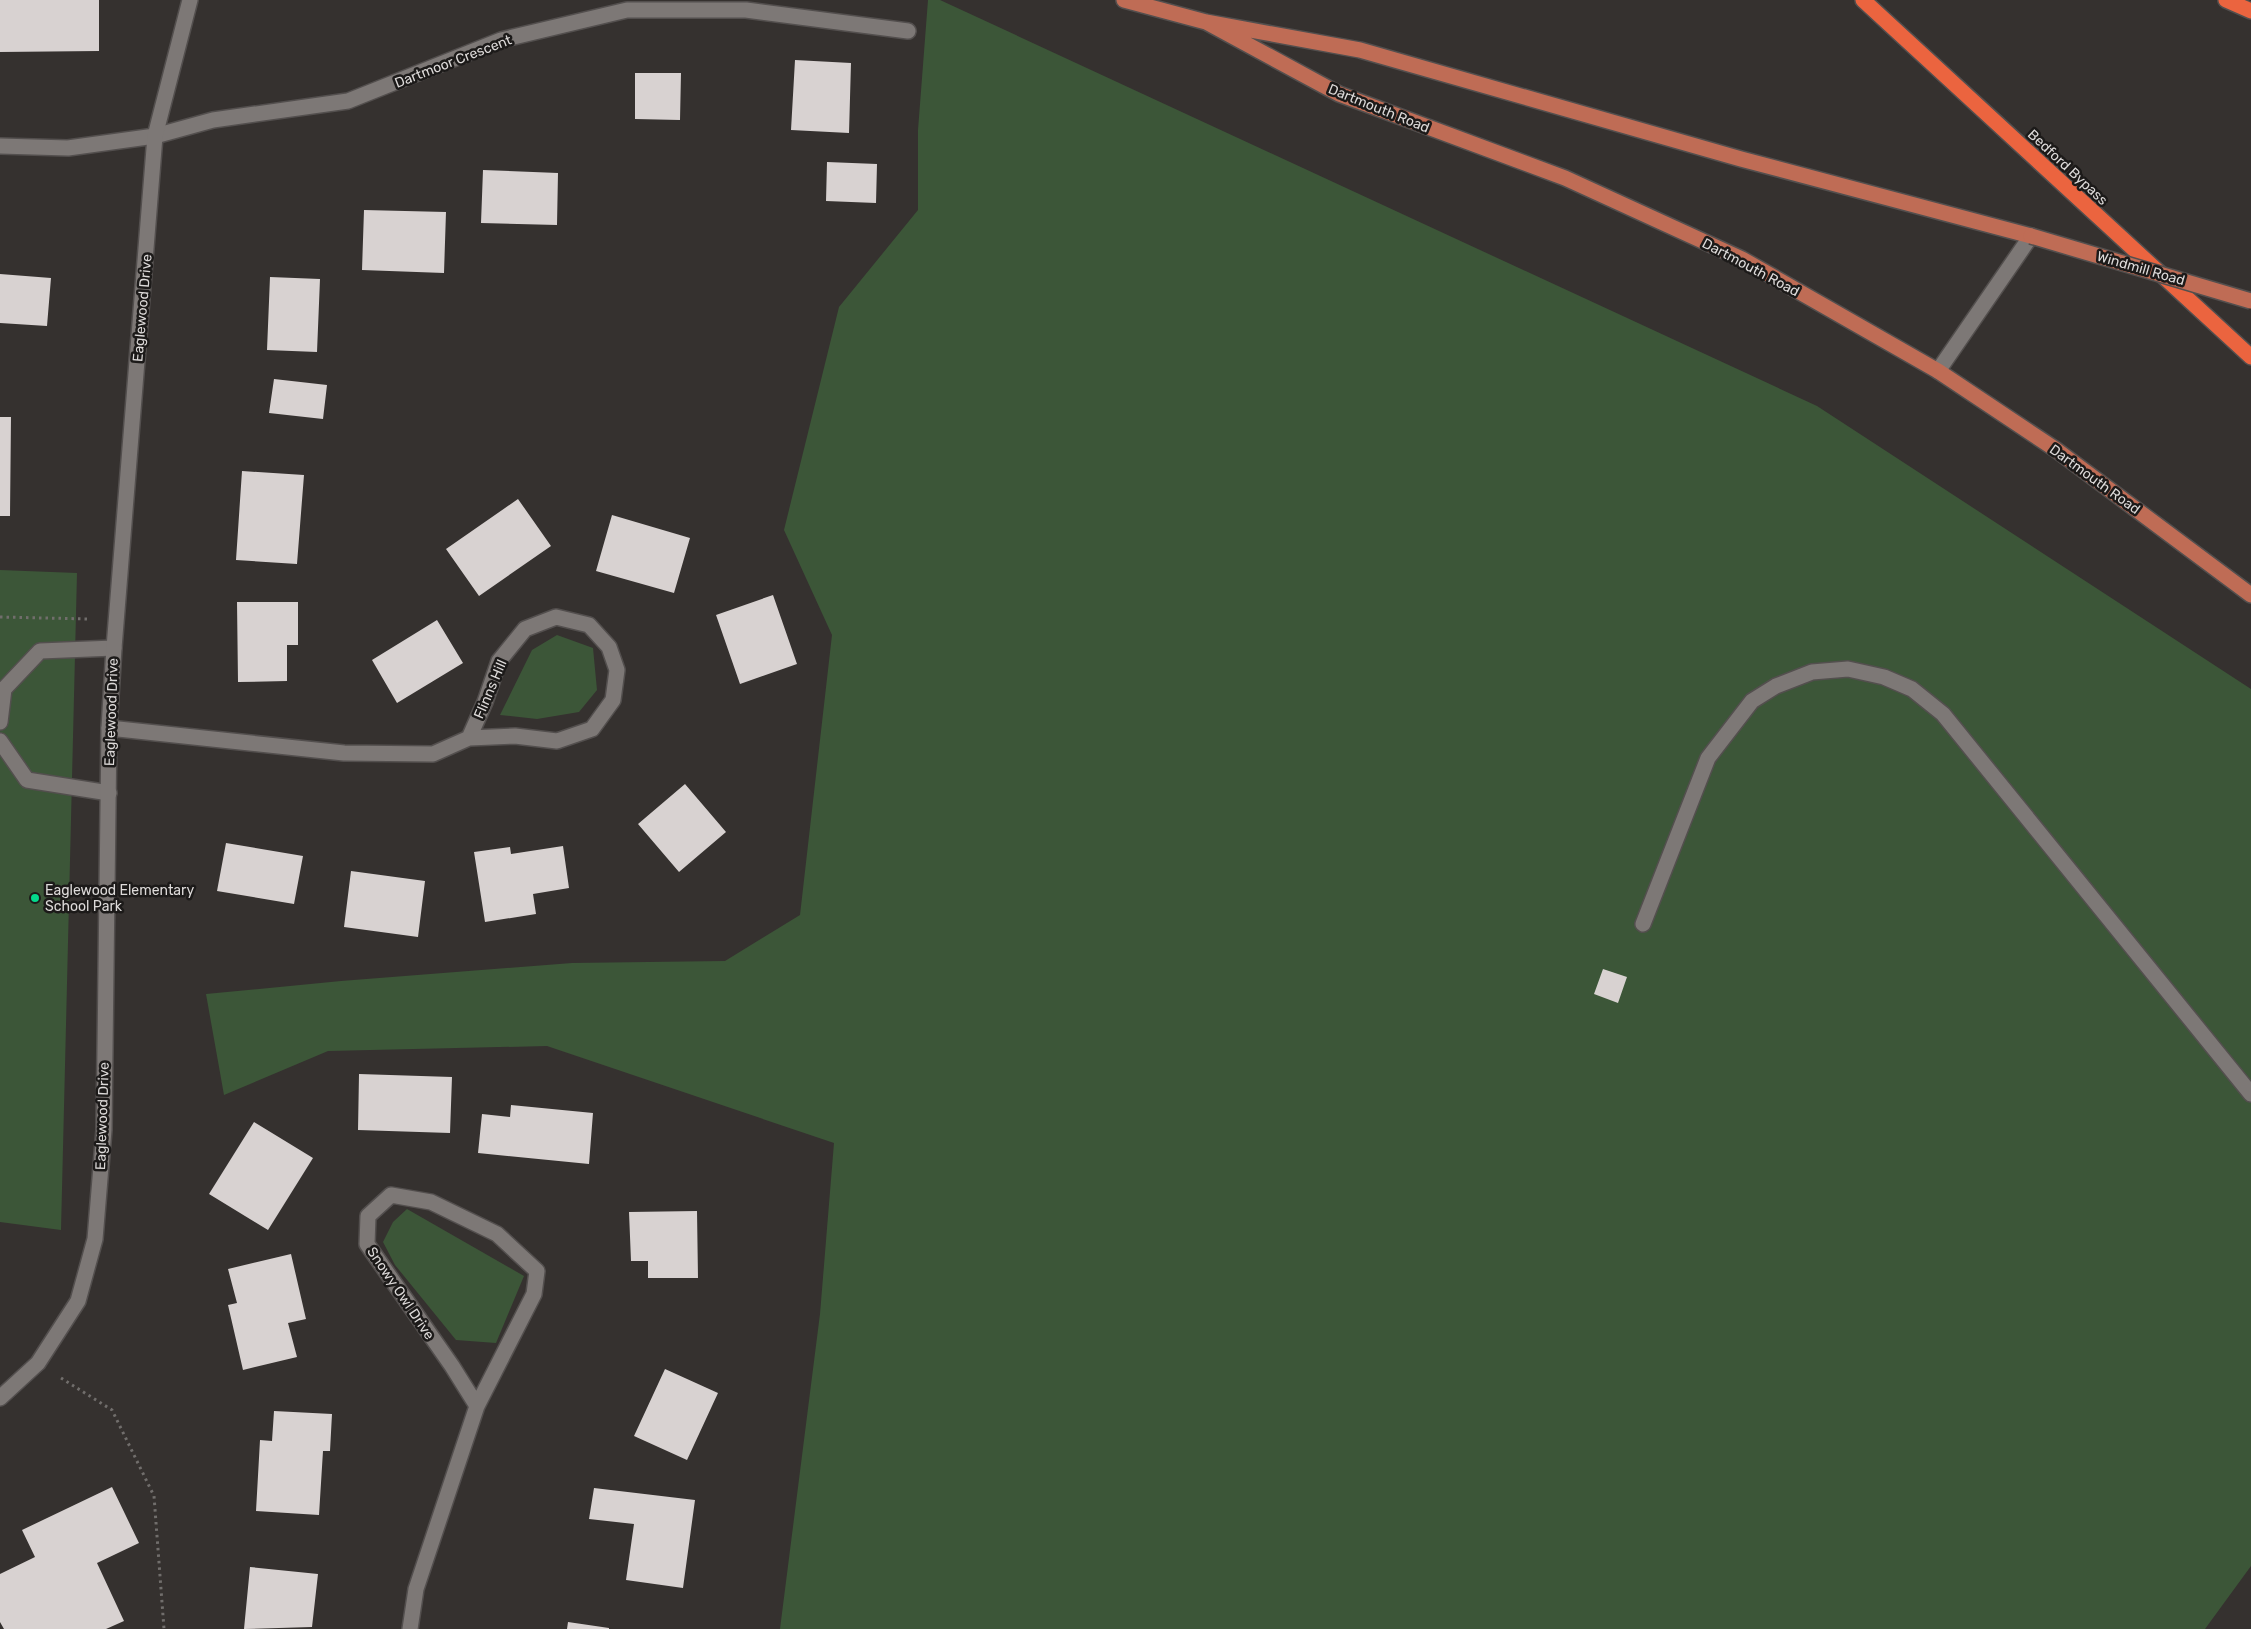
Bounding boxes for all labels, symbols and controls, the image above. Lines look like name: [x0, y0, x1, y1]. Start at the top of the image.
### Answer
street label: Dartmoor Crescent: [392, 31, 515, 92]
street label: Dartmouth Road: [1326, 80, 1432, 137]
street label: Bedford Bypass: [2024, 126, 2111, 209]
street label: Dartmouth Road: [1699, 235, 1802, 300]
street label: Windmill Road: [2095, 248, 2187, 289]
street label: Eaglewood Drive: [129, 253, 156, 363]
street label: Dartmouth Road: [2046, 441, 2143, 518]
street label: Flinns Hill: [470, 657, 511, 721]
street label: Eaglewood Drive: [101, 658, 122, 766]
place label: Eaglewood Elementary School Park: [45, 882, 194, 915]
marker: Eaglewood Elementary School Park: [29, 892, 41, 904]
street label: Eaglewood Drive: [92, 1062, 113, 1170]
street label: Snowy Owl Drive: [363, 1244, 438, 1343]

